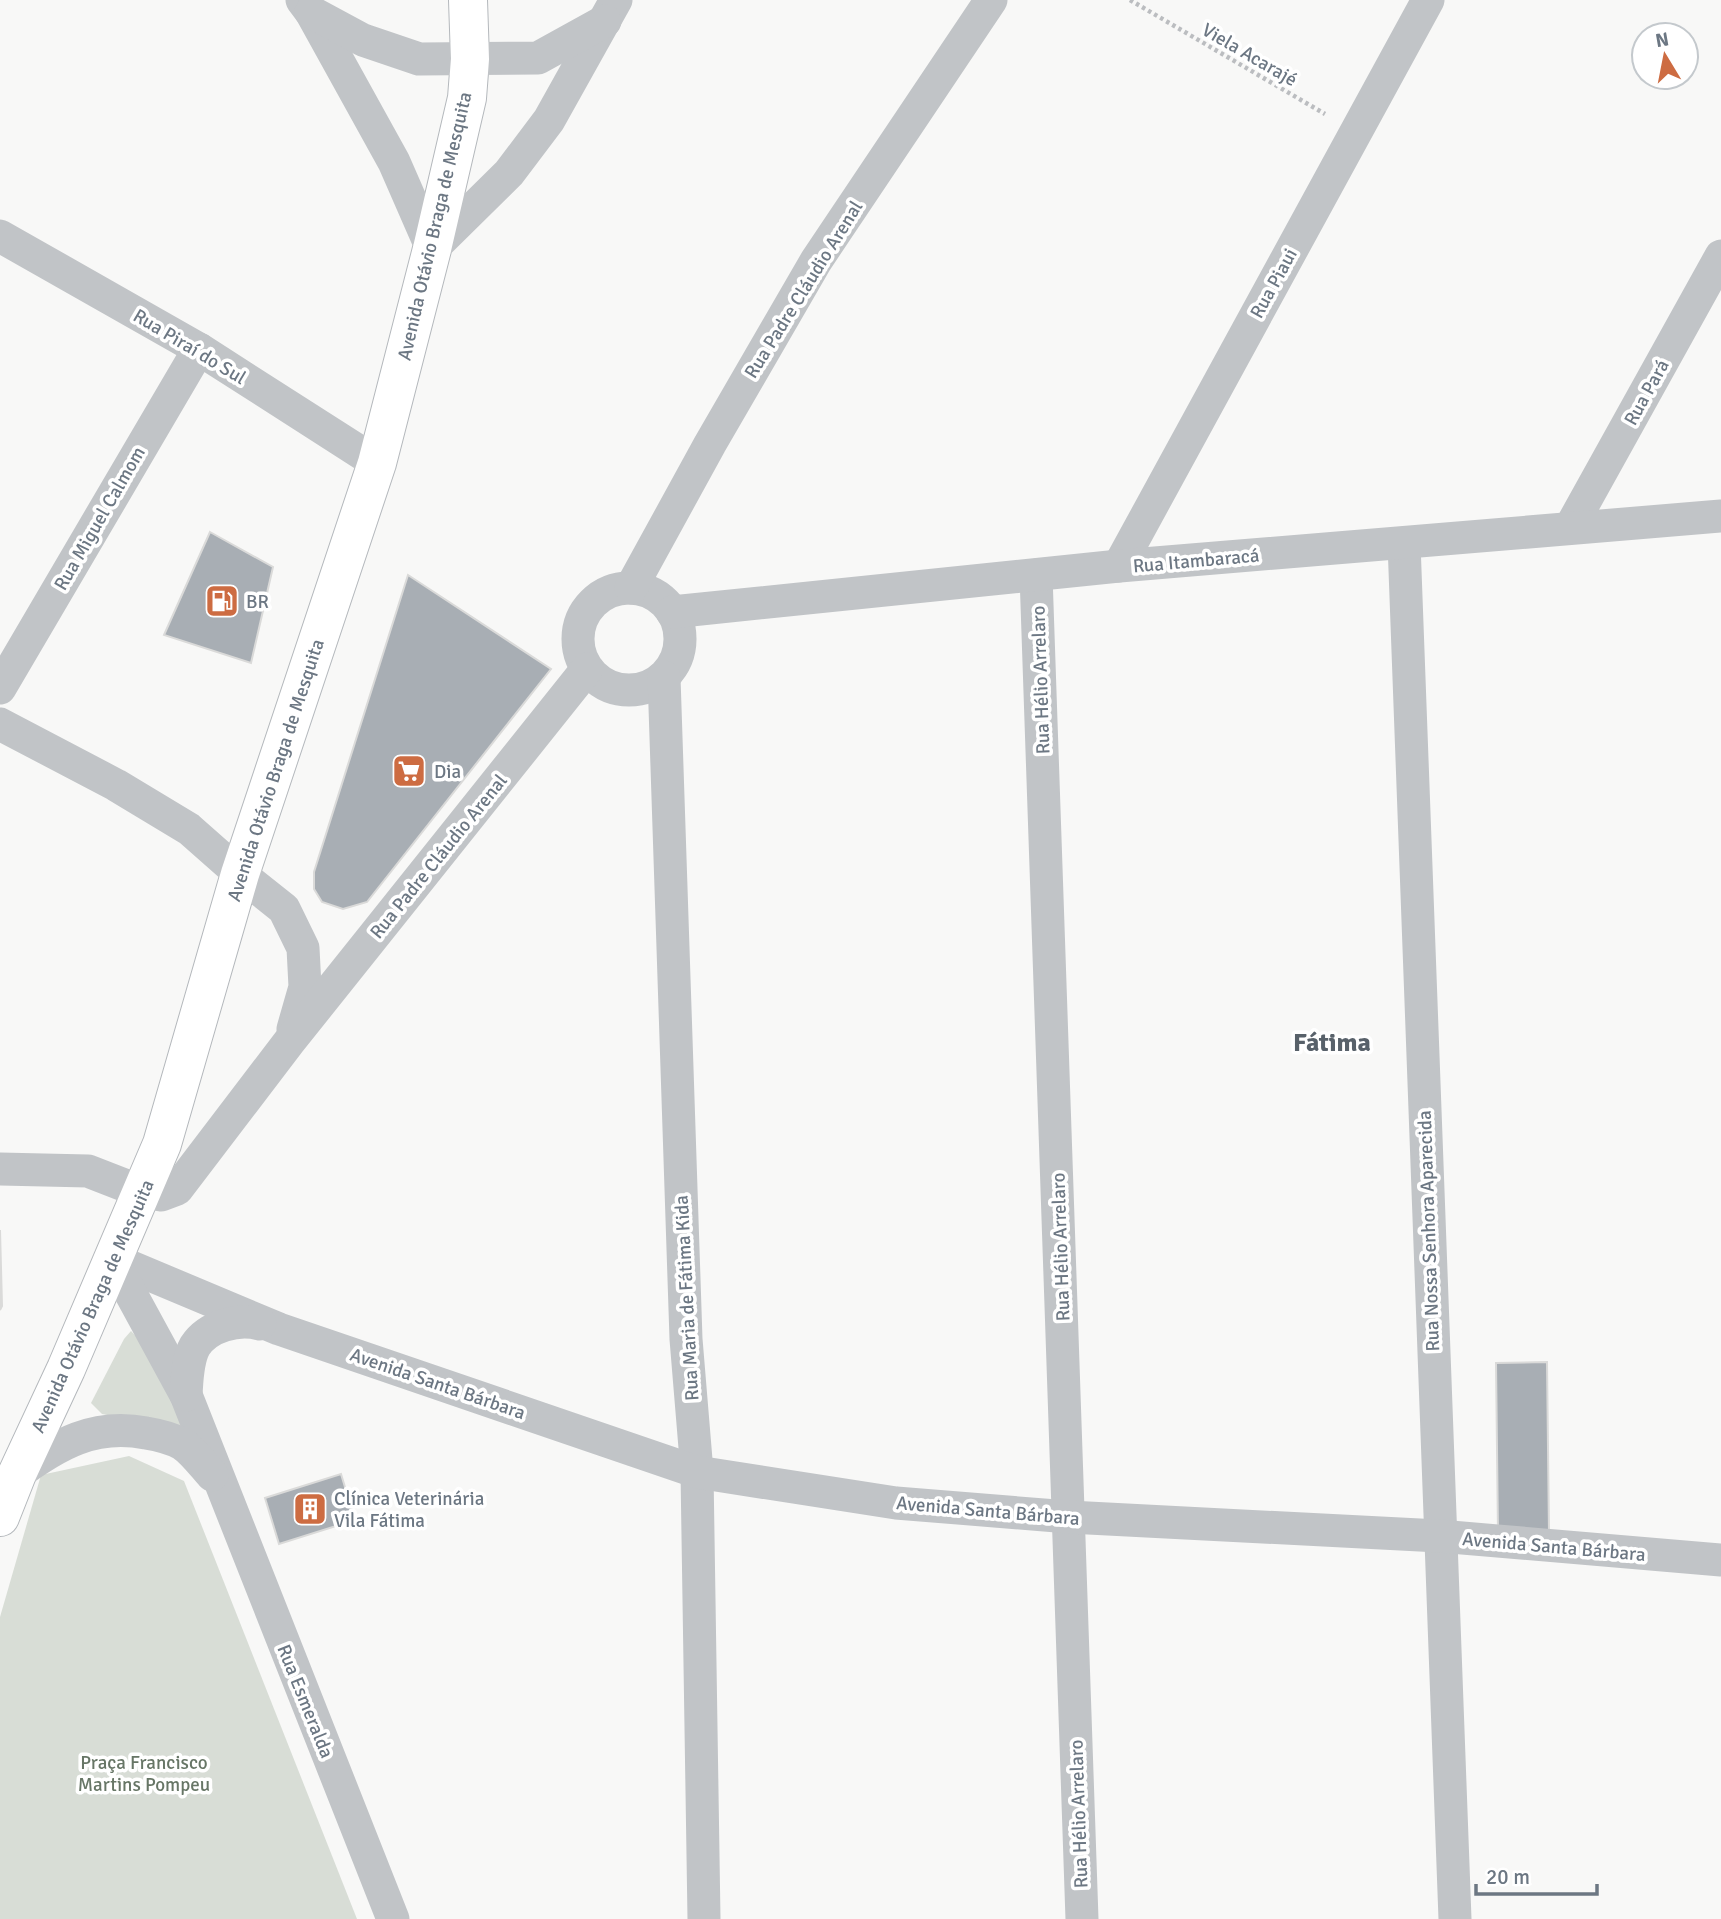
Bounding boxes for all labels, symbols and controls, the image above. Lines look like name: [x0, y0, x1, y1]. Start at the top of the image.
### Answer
street label: Viela Acarajé: [1197, 18, 1302, 92]
north arrow: [1630, 21, 1700, 91]
text: N: [1654, 27, 1671, 53]
street label: Avenida Otávio Braga de Mesquita: [392, 90, 478, 363]
street label: Rua Padre Cláudio Arenal: [739, 196, 868, 383]
street label: Rua Piaui: [1245, 244, 1303, 323]
street label: Rua Piraí do Sul: [129, 304, 250, 390]
street label: Rua Pará: [1619, 355, 1675, 430]
street label: Rua Miguel Calmom: [49, 442, 151, 595]
street label: Rua Itambaracá: [1132, 544, 1260, 578]
fuel station icon: BR: [203, 582, 241, 620]
place label: BR: [246, 590, 269, 614]
street label: Rua Hélio Arrelaro: [1026, 605, 1056, 755]
street label: Avenida Otávio Braga de Mesquita: [222, 636, 330, 905]
supermarket icon: Dia: [390, 752, 428, 790]
place label: Dia: [434, 760, 461, 784]
street label: Rua Padre Cláudio Arenal: [365, 769, 513, 944]
district label: Fátima: [1293, 1027, 1371, 1059]
street label: Rua Nossa Senhora Aparecida: [1413, 1110, 1445, 1352]
street label: Rua Hélio Arrelaro: [1046, 1172, 1076, 1322]
street label: Avenida Otávio Braga de Mesquita: [26, 1176, 160, 1437]
street label: Rua Maria de Fátima Kida: [670, 1194, 704, 1401]
street label: Avenida Santa Bárbara: [347, 1343, 529, 1425]
place label: Clínica Veterinária Vila Fátima: [334, 1487, 484, 1533]
building icon: Clínica Veterinária Vila Fátima: [291, 1490, 329, 1528]
street label: Avenida Santa Bárbara: [895, 1491, 1081, 1531]
street label: Avenida Santa Bárbara: [1461, 1527, 1647, 1567]
street label: Rua Esmeralda: [271, 1641, 339, 1762]
street label: Rua Hélio Arrelaro: [1064, 1739, 1094, 1889]
park label: Praça Francisco Martins Pompeu: [78, 1751, 210, 1797]
scale bar: [1476, 1853, 1597, 1897]
text: 20 m: [1486, 1864, 1530, 1890]

